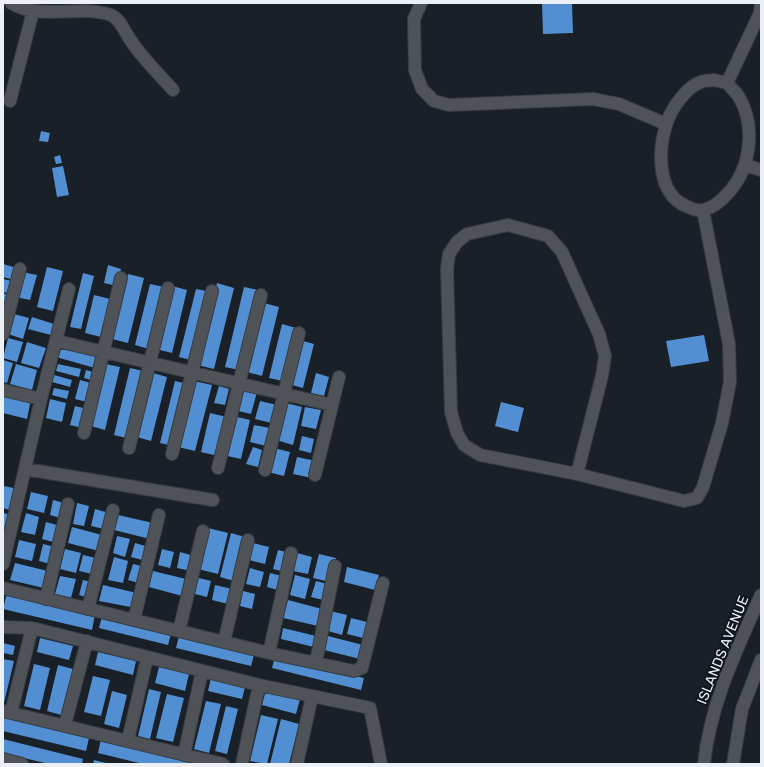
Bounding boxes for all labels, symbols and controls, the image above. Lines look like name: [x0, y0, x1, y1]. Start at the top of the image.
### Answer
street label: ISLANDS AVENUE: [694, 593, 752, 707]

